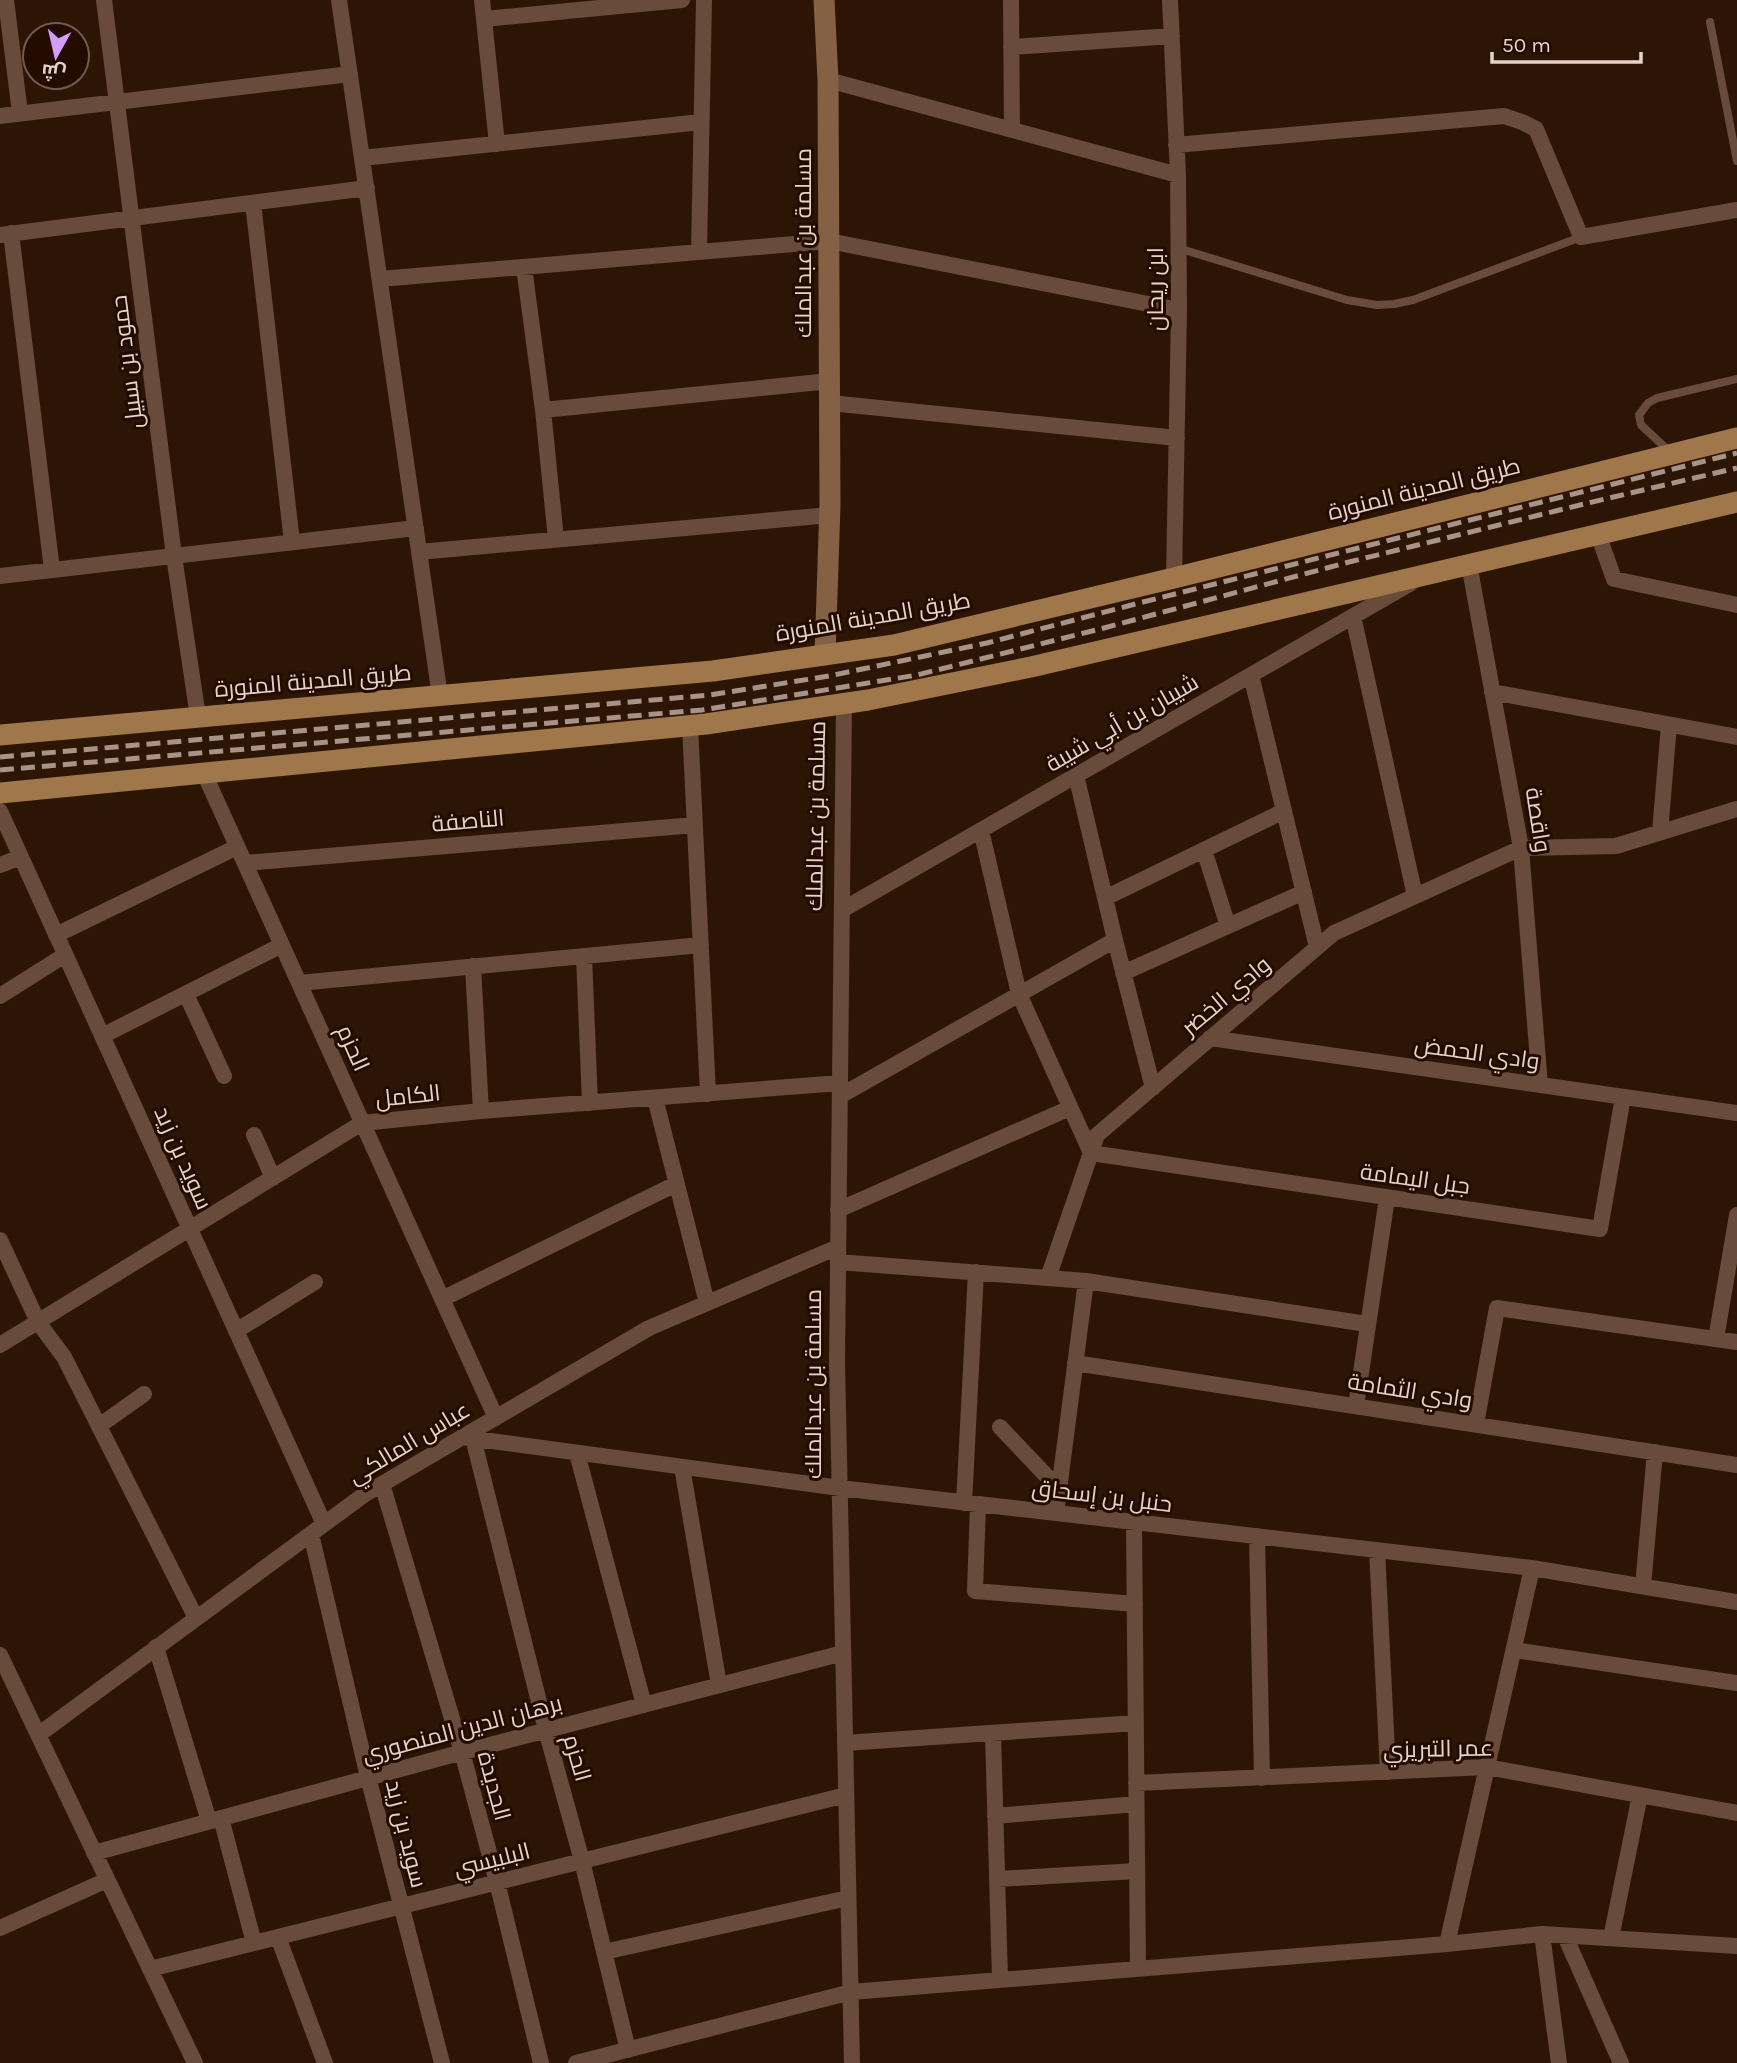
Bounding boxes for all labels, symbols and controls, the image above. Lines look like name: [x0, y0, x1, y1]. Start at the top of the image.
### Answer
north arrow: [21, 21, 91, 91]
scale bar: [1492, 21, 1641, 65]
text: 50 m: [1502, 33, 1551, 57]
text: ش: [40, 59, 67, 84]
street label: مسلمة بن عبدالملك: [790, 148, 817, 338]
street label: ابن ريحان: [1142, 247, 1169, 331]
street label: حمود بن سبيل: [105, 294, 149, 430]
street label: طريق المدينة المنورة: [1325, 452, 1523, 526]
street label: طريق المدينة المنورة: [773, 587, 973, 647]
street label: طريق المدينة المنورة: [213, 659, 413, 703]
street label: شيبان بن أبي شيبة: [1040, 667, 1205, 781]
street label: مسلمة بن عبدالملك: [801, 721, 831, 911]
street label: واقصة: [1520, 785, 1556, 855]
street label: الناصفة: [431, 804, 505, 838]
street label: وادي الخضر: [1174, 951, 1279, 1045]
street label: الحزم: [329, 1021, 375, 1076]
street label: وادي الحمض: [1412, 1031, 1541, 1079]
street label: الكامل: [374, 1079, 442, 1113]
street label: سويد بن زيد: [148, 1102, 218, 1214]
street label: جبل اليمامة: [1358, 1158, 1472, 1200]
street label: مسلمة بن عبدالملك: [800, 1289, 827, 1479]
street label: وادي الثمامة: [1345, 1368, 1474, 1418]
street label: عباس المالكي: [343, 1396, 477, 1493]
street label: حنبل بن إسحاق: [1030, 1474, 1174, 1519]
street label: برهان الدين المنصوري: [359, 1689, 566, 1773]
street label: الحزم: [556, 1731, 597, 1785]
street label: عمر التبريزي: [1383, 1735, 1493, 1767]
street label: الجديدة: [472, 1748, 516, 1824]
street label: سويد بن زيد: [380, 1777, 432, 1891]
street label: البلبيسي: [451, 1837, 534, 1885]

